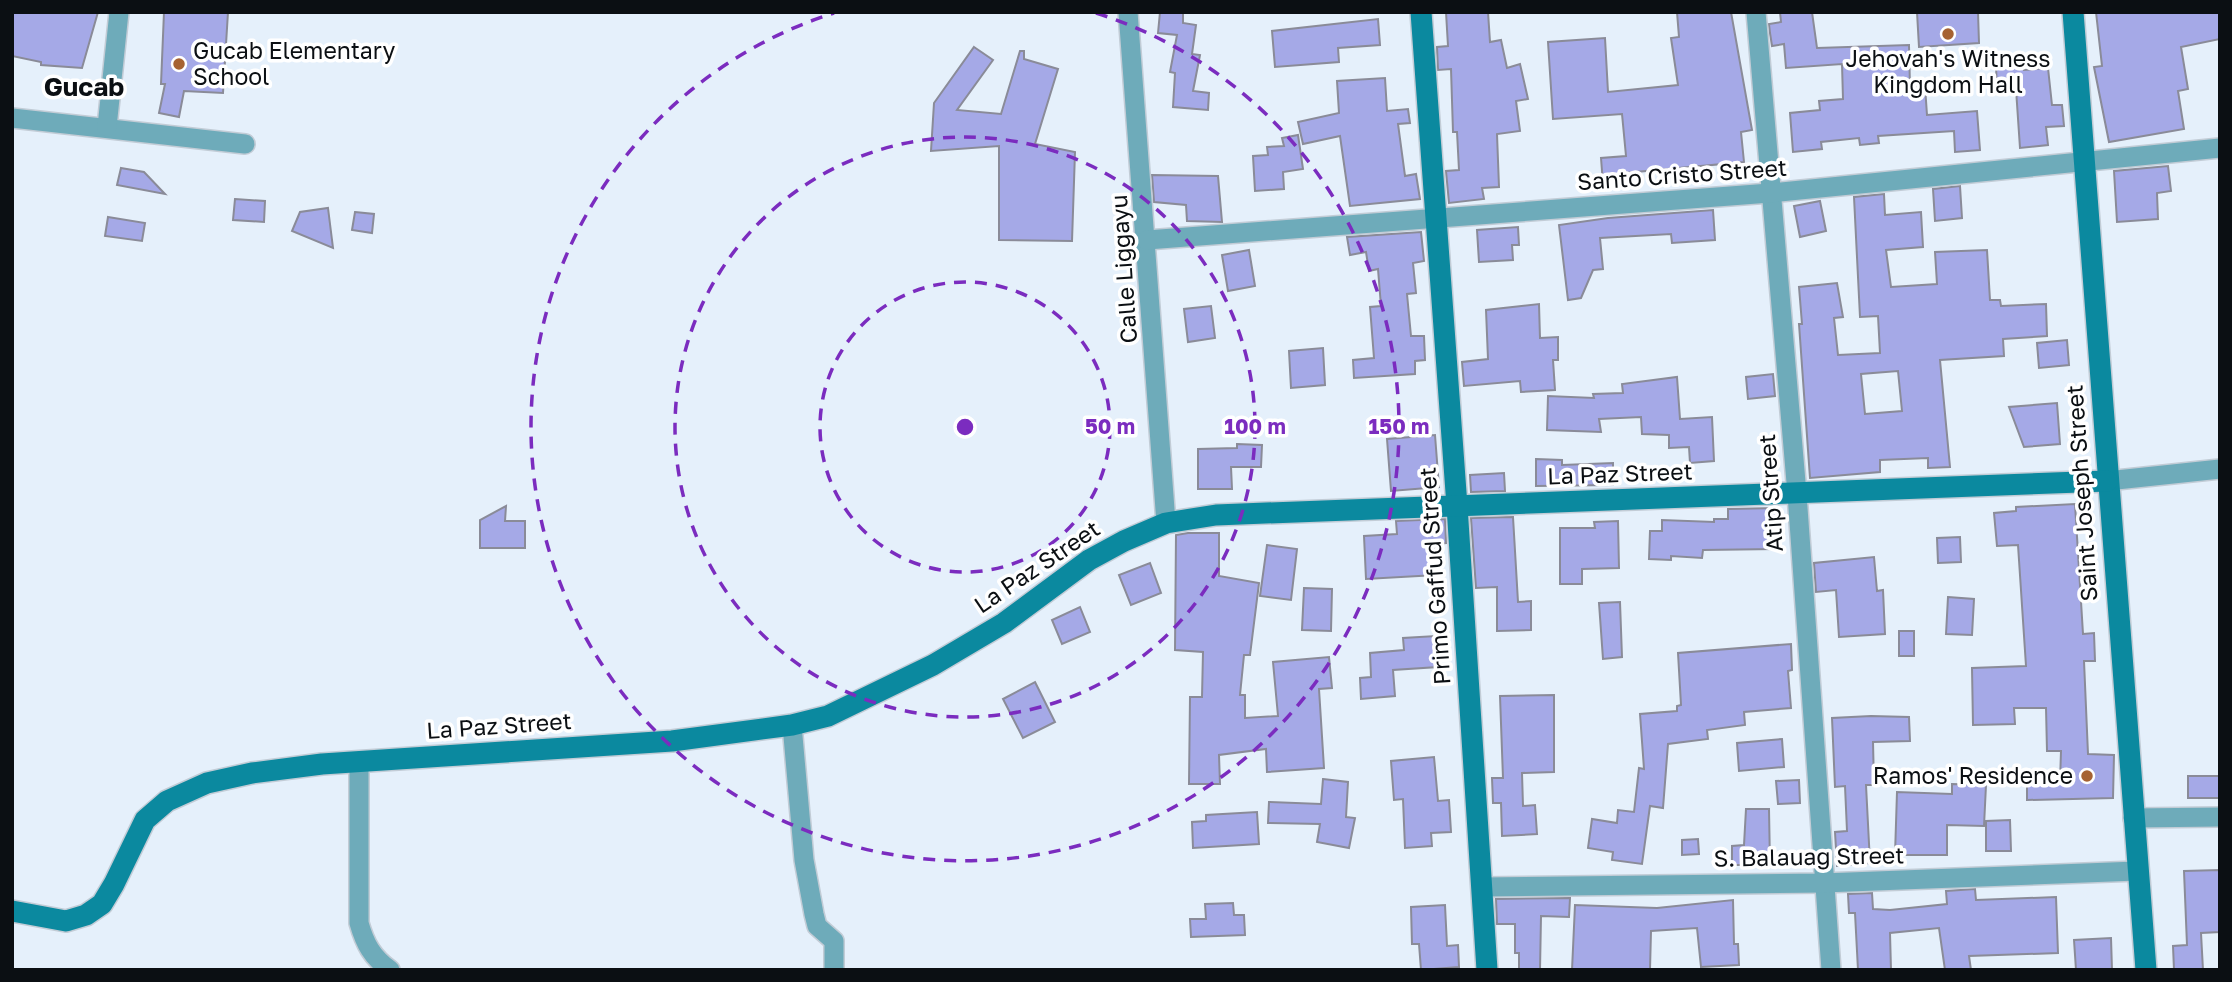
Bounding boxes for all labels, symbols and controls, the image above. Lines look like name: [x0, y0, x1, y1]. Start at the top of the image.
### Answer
marker: Jehovah's Witness Kingdom Hall: [1940, 26, 1956, 42]
place label: Gucab Elementary School: [193, 36, 396, 90]
place label: Jehovah's Witness Kingdom Hall: [1846, 44, 2051, 98]
marker: Gucab Elementary School: [171, 56, 187, 72]
district label: Gucab: [44, 71, 124, 102]
street label: Santo Cristo Street: [1576, 153, 1788, 195]
street label: Calle Liggayu: [1104, 194, 1142, 344]
street label: Saint Joseph Street: [2059, 384, 2103, 602]
text: 50 m: [1085, 413, 1135, 439]
text: 100 m: [1224, 413, 1286, 439]
text: 150 m: [1369, 413, 1429, 439]
centre of rings: [953, 415, 977, 439]
street label: Atip Street: [1752, 433, 1788, 553]
street label: La Paz Street: [1547, 456, 1693, 490]
street label: Primo Gaffud Street: [1412, 466, 1456, 686]
street label: La Paz Street: [968, 514, 1105, 618]
street label: La Paz Street: [425, 706, 572, 744]
place label: Ramos' Residence: [1873, 761, 2073, 789]
marker: Ramos' Residence: [2079, 768, 2095, 784]
street label: S. Balauag Street: [1713, 840, 1905, 872]

